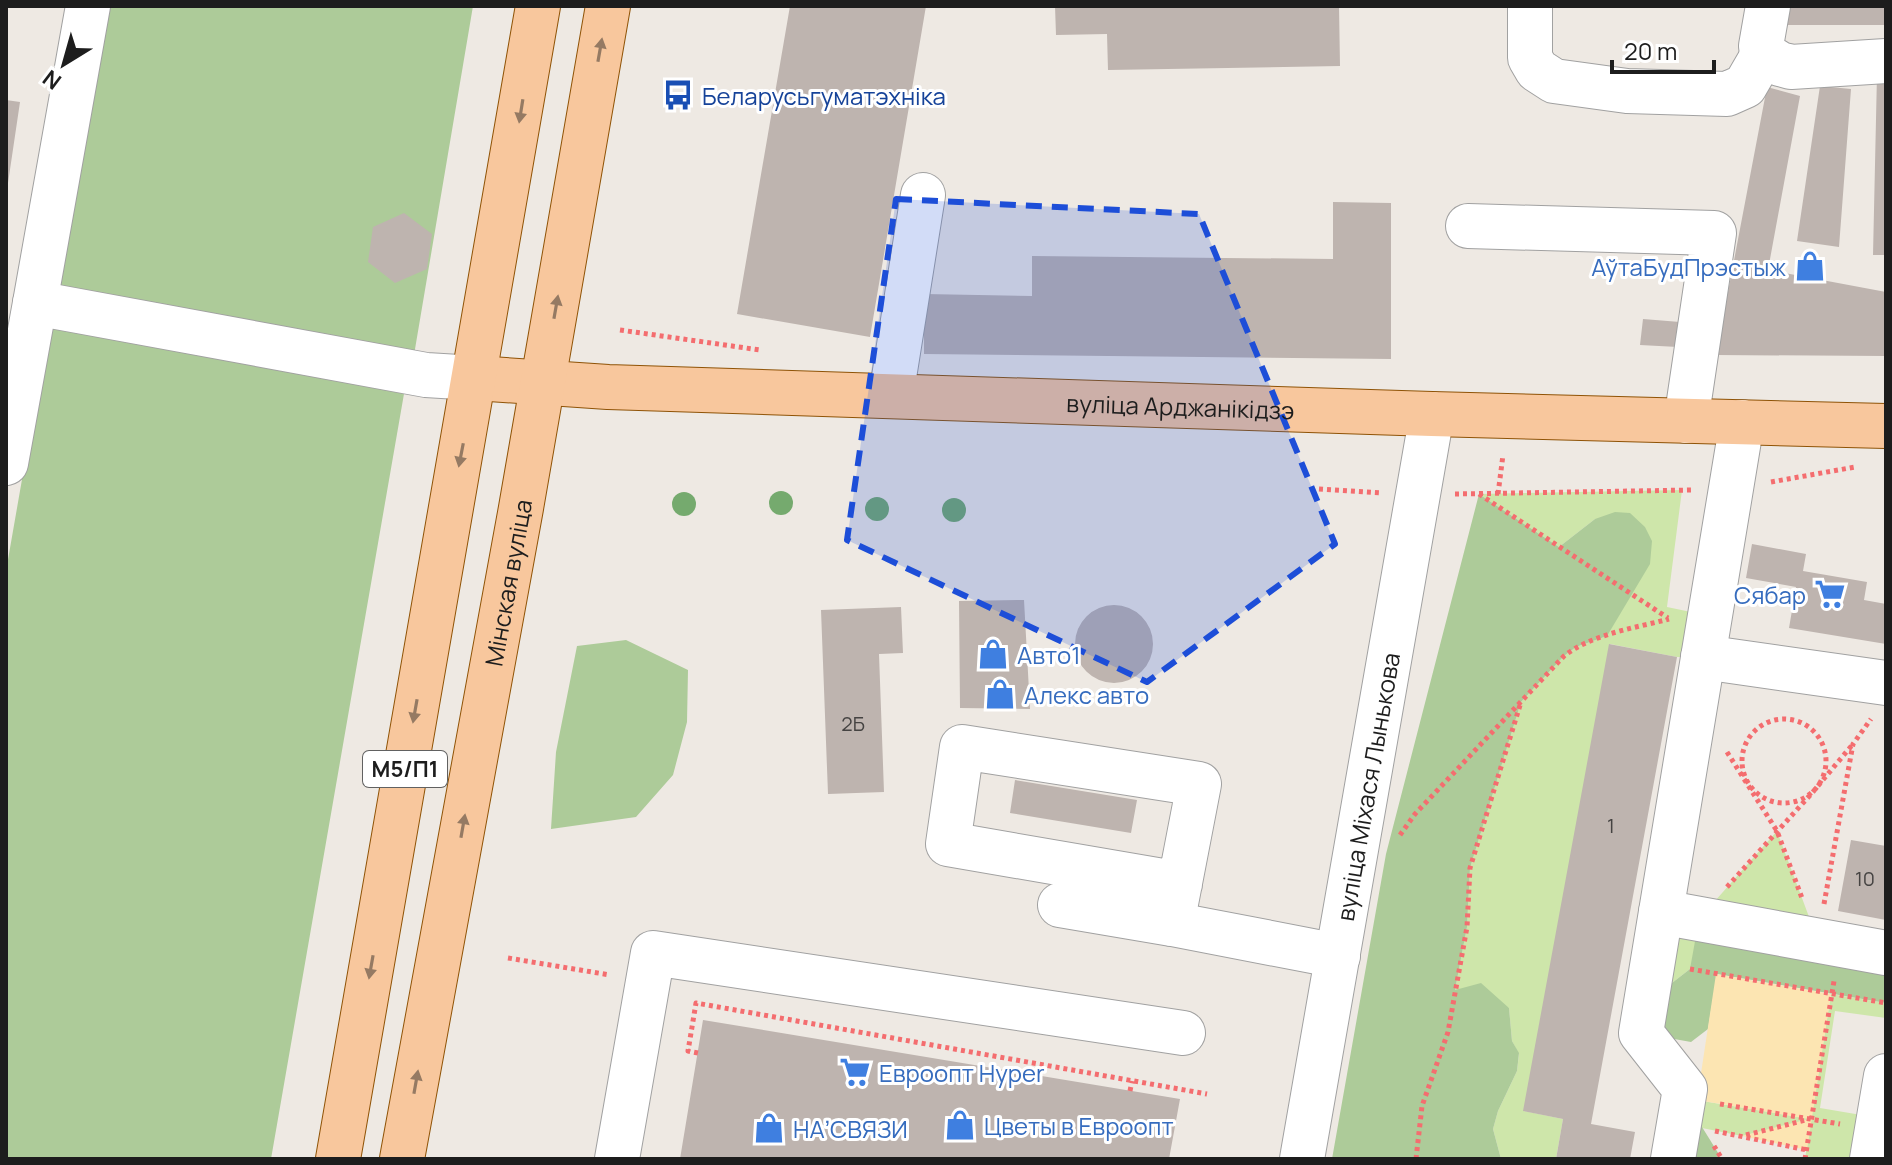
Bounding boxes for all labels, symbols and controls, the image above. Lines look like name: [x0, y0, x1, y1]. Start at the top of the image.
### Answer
north arrow: [24, 24, 104, 104]
scale bar: [1612, 24, 1714, 74]
text: 20 m: [1624, 34, 1677, 67]
one-way arrow: [594, 38, 607, 63]
text: N: [37, 63, 67, 97]
bus stop icon: Беларусьгуматэхніка: [661, 78, 695, 112]
place label: Беларусьгуматэхніка: [702, 79, 946, 112]
one-way arrow: [514, 98, 526, 123]
shop icon: АўтаБудПрэстыж: [1793, 249, 1827, 283]
place label: АўтаБудПрэстыж: [1591, 250, 1786, 283]
one-way arrow: [550, 294, 562, 319]
street label: вуліца Арджанікідзэ: [1066, 386, 1295, 426]
one-way arrow: [454, 443, 466, 468]
street label: Мінская вуліца: [476, 496, 539, 669]
supermarket icon: Сябар: [1813, 577, 1847, 611]
place label: Сябар: [1734, 578, 1806, 611]
shop icon: Авто1: [976, 637, 1010, 671]
place label: Авто1: [1017, 638, 1081, 671]
street label: вуліца Міхася Лынькова: [1327, 650, 1407, 923]
shop icon: Алекс авто: [983, 677, 1017, 711]
place label: Алекс авто: [1024, 678, 1149, 711]
one-way arrow: [409, 699, 421, 724]
house number: 2Б: [841, 710, 865, 737]
road number: М5/П1: [363, 751, 447, 787]
house number: 1: [1607, 812, 1615, 839]
one-way arrow: [457, 814, 469, 839]
house number: 10: [1855, 865, 1875, 892]
one-way arrow: [364, 955, 376, 980]
supermarket icon: Евроопт Hyper: [838, 1055, 872, 1089]
place label: Евроопт Hyper: [879, 1056, 1045, 1089]
one-way arrow: [411, 1069, 423, 1094]
shop icon: Цветы в Евроопт: [943, 1108, 977, 1142]
place label: Цветы в Евроопт: [984, 1109, 1174, 1142]
shop icon: НАʼСВЯЗИ: [752, 1111, 786, 1145]
place label: НАʼСВЯЗИ: [793, 1112, 908, 1145]

